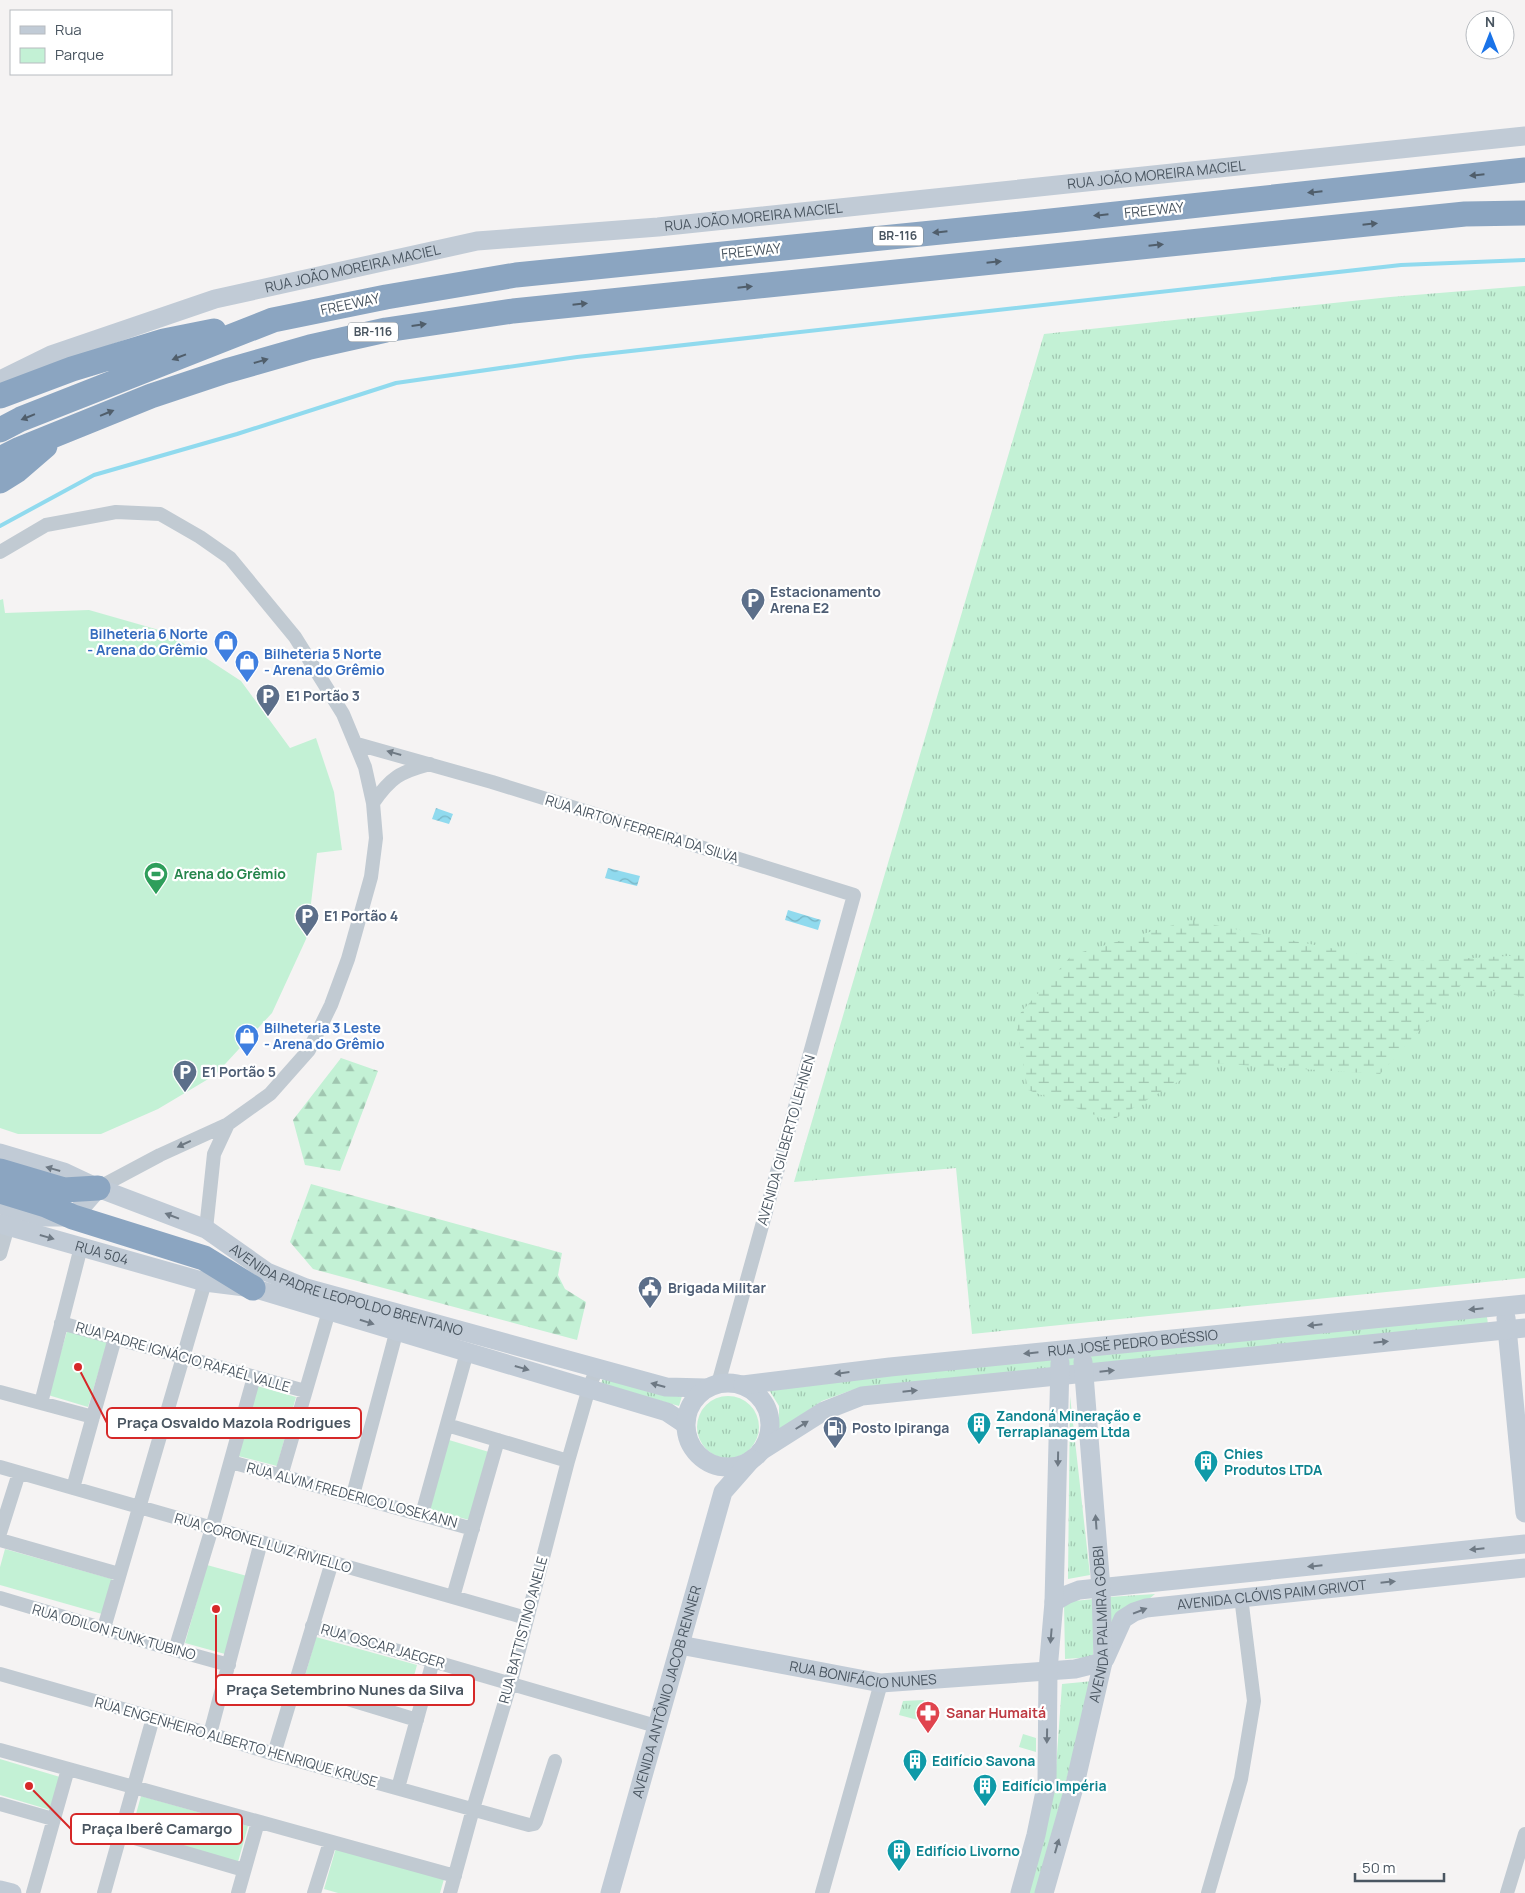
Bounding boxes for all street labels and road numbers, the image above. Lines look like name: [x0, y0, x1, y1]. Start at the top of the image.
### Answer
street label: RUA JOÃO MOREIRA MACIEL: [1066, 155, 1246, 193]
street label: FREEWAY: [1123, 197, 1185, 222]
street label: RUA JOÃO MOREIRA MACIEL: [663, 198, 844, 235]
road number: BR-116: [873, 227, 923, 246]
street label: FREEWAY: [720, 238, 782, 263]
street label: RUA JOÃO MOREIRA MACIEL: [263, 239, 442, 297]
street label: FREEWAY: [319, 288, 381, 319]
road number: BR-116: [348, 322, 398, 342]
street label: RUA AIRTON FERREIRA DA SILVA: [543, 790, 741, 867]
street label: AVENIDA GILBERTO LEHNEN: [752, 1052, 819, 1227]
street label: RUA 504: [73, 1236, 131, 1269]
street label: AVENIDA PADRE LEOPOLDO BRENTANO: [226, 1239, 465, 1340]
street label: RUA PADRE IGNÁCIO RAFAÉL VALLE: [74, 1317, 293, 1396]
street label: RUA JOSÉ PEDRO BOÉSSIO: [1047, 1325, 1219, 1360]
street label: RUA ALVIM FREDERICO LOSEKANN: [245, 1457, 460, 1532]
street label: RUA CORONEL LUIZ RIVIELLO: [172, 1508, 354, 1577]
street label: AVENIDA PALMIRA GOBBI: [1084, 1545, 1112, 1704]
street label: RUA BATTISTINO ANELE: [494, 1554, 551, 1706]
street label: AVENIDA CLÓVIS PAIM GRIVOT: [1176, 1575, 1368, 1614]
street label: AVENIDA ANTÔNIO JACOB RENNER: [627, 1583, 705, 1800]
street label: RUA ODILON FUNK TUBINO: [30, 1599, 198, 1664]
street label: RUA OSCAR JAEGER: [319, 1619, 448, 1672]
street label: RUA BONIFÁCIO NUNES: [788, 1656, 938, 1692]
street label: RUA ENGENHEIRO ALBERTO HENRIQUE KRUSE: [93, 1692, 380, 1791]

